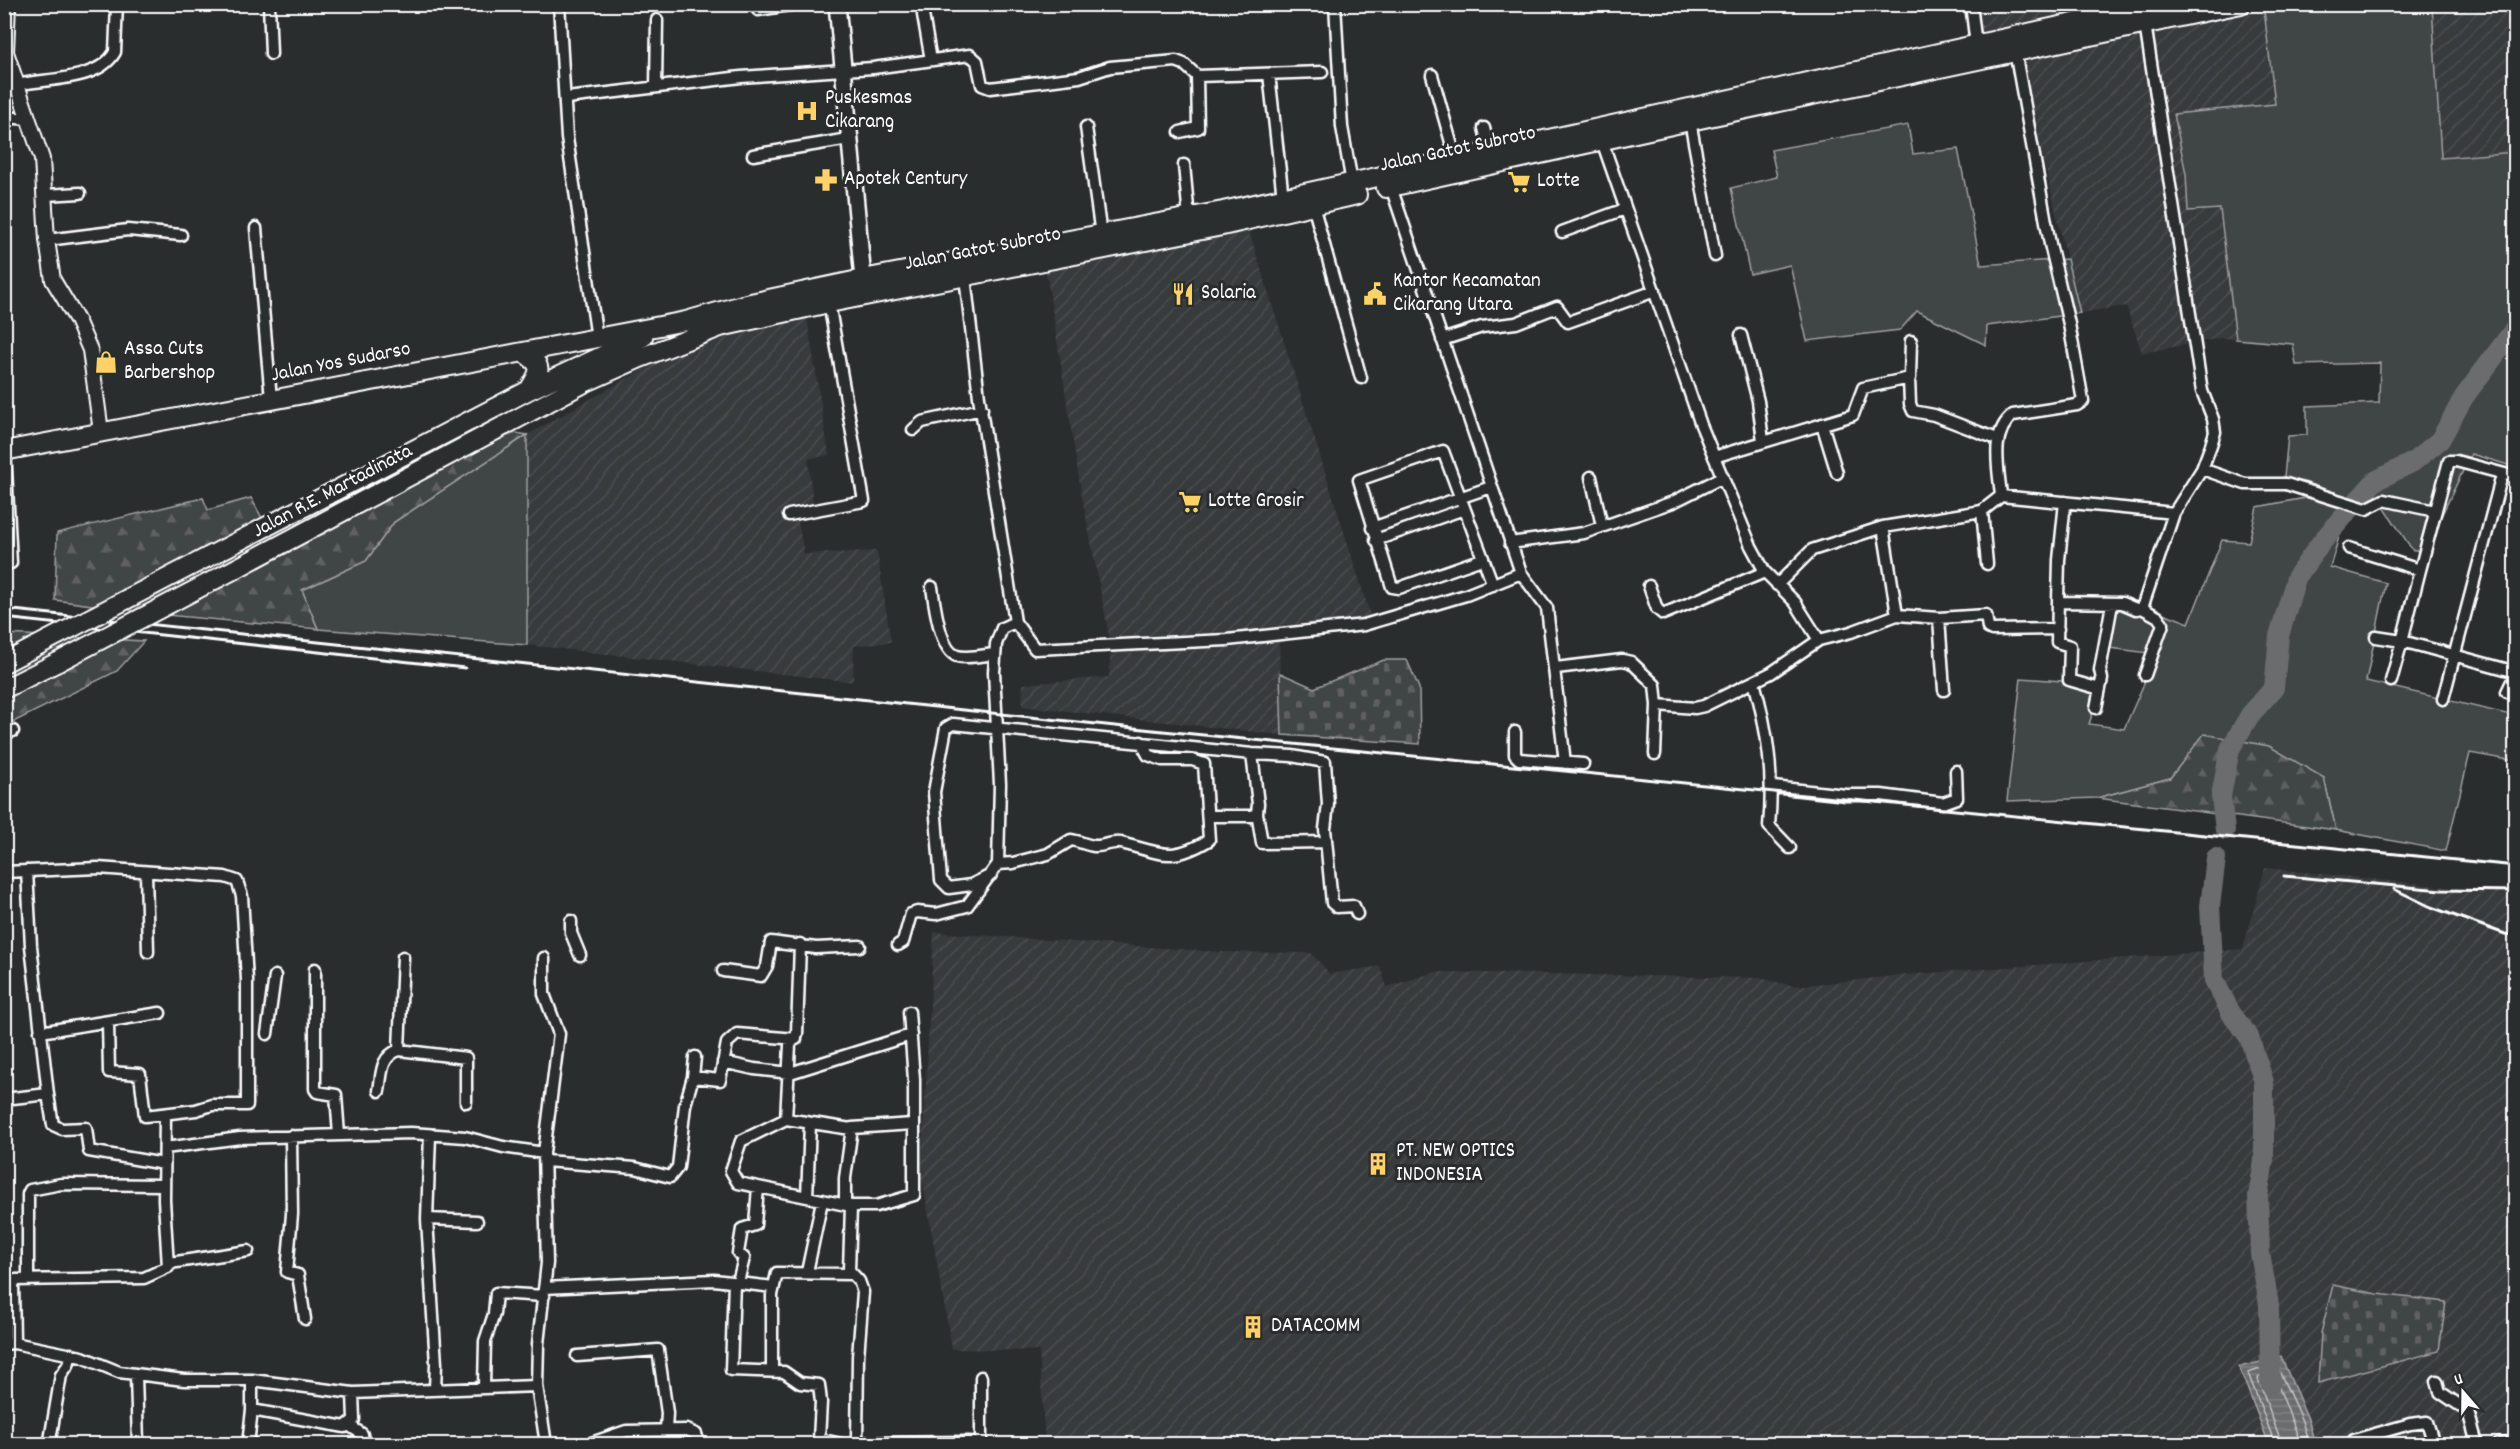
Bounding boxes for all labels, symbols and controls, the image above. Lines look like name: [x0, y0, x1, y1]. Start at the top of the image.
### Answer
place label: Puskesmas Cikarang: [825, 84, 912, 138]
hospital icon: Puskesmas Cikarang: [794, 98, 820, 124]
street label: Jalan Gatot Subroto: [1377, 119, 1539, 181]
place label: Apotek Century: [844, 165, 968, 195]
pharmacy icon: Apotek Century: [813, 167, 839, 193]
place label: Lotte: [1537, 167, 1580, 197]
supermarket icon: Lotte: [1506, 169, 1532, 195]
street label: Jalan Gatot Subroto: [902, 220, 1064, 280]
place label: Kantor Kecamatan Cikarang Utara: [1393, 267, 1541, 321]
place label: Solaria: [1201, 279, 1257, 309]
restaurant icon: Solaria: [1170, 281, 1196, 307]
public building icon: Kantor Kecamatan Cikarang Utara: [1362, 281, 1388, 307]
place label: Assa Cuts Barbershop: [124, 335, 215, 389]
street label: Jalan Yos Sudarso: [269, 335, 413, 391]
shop icon: Assa Cuts Barbershop: [93, 349, 119, 375]
street label: Jalan R.E. Martadinata: [248, 437, 419, 547]
place label: Lotte Grosir: [1208, 487, 1304, 517]
supermarket icon: Lotte Grosir: [1177, 489, 1203, 515]
place label: PT. NEW OPTICS INDONESIA: [1396, 1137, 1515, 1191]
building icon: PT. NEW OPTICS INDONESIA: [1365, 1151, 1391, 1177]
place label: DATACOMM: [1271, 1312, 1360, 1342]
building icon: DATACOMM: [1240, 1314, 1266, 1340]
north arrow: [2433, 1362, 2493, 1422]
text: U: [2451, 1368, 2467, 1392]

